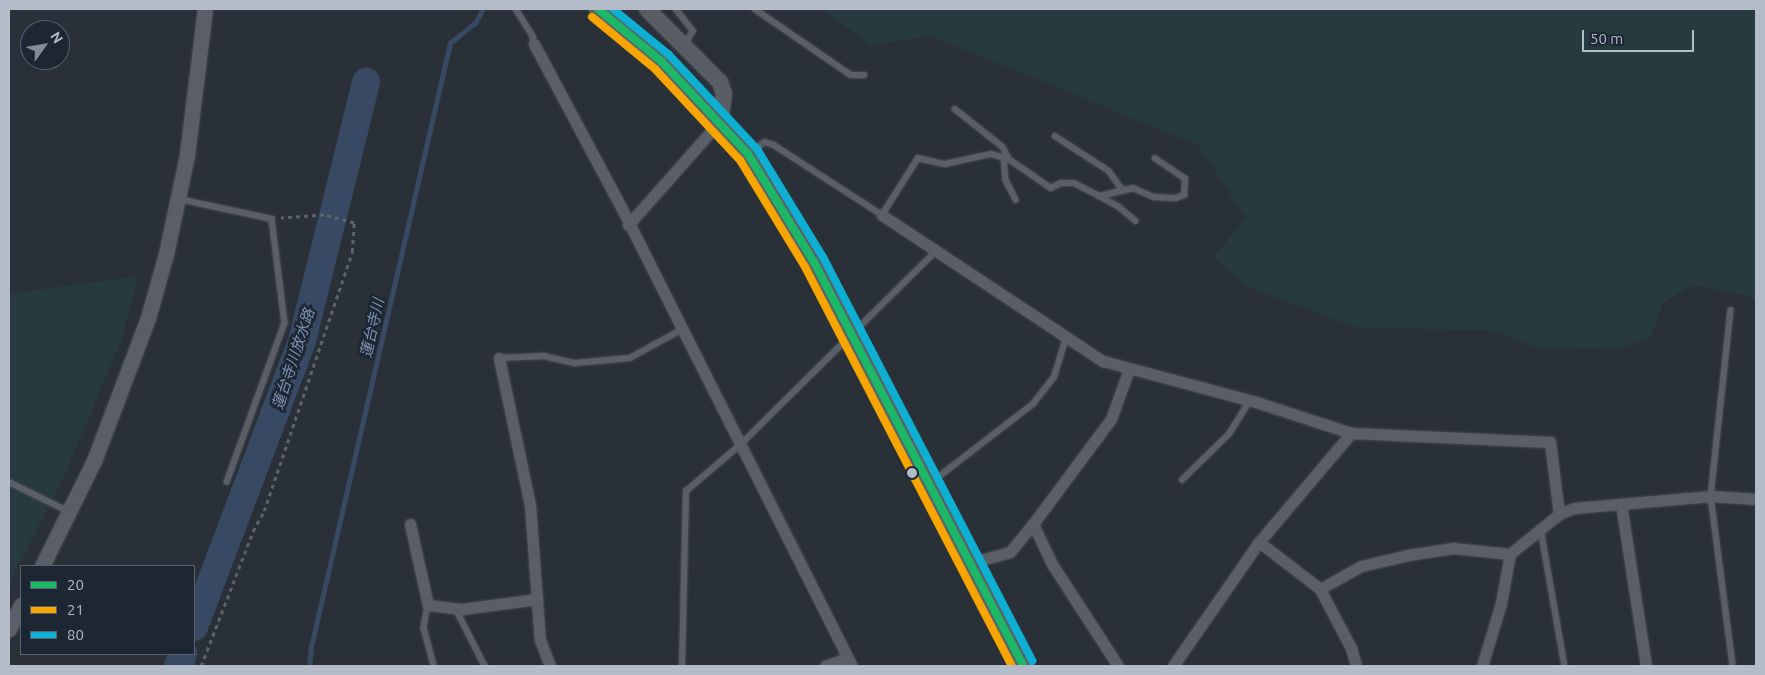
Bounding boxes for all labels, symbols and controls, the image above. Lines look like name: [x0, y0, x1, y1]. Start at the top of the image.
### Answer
north arrow: [20, 20, 70, 70]
scale bar: [1585, 20, 1698, 52]
text: N: [47, 29, 66, 46]
text: 50 m: [1590, 30, 1623, 47]
water label: 蓮台寺川: [356, 297, 388, 359]
water label: 蓮台寺川放水路: [268, 306, 318, 412]
unlabelled marker: [907, 468, 917, 478]
legend: [20, 565, 195, 655]
text: 20: [67, 576, 84, 593]
text: 21: [67, 601, 84, 618]
text: 80: [67, 626, 84, 643]

